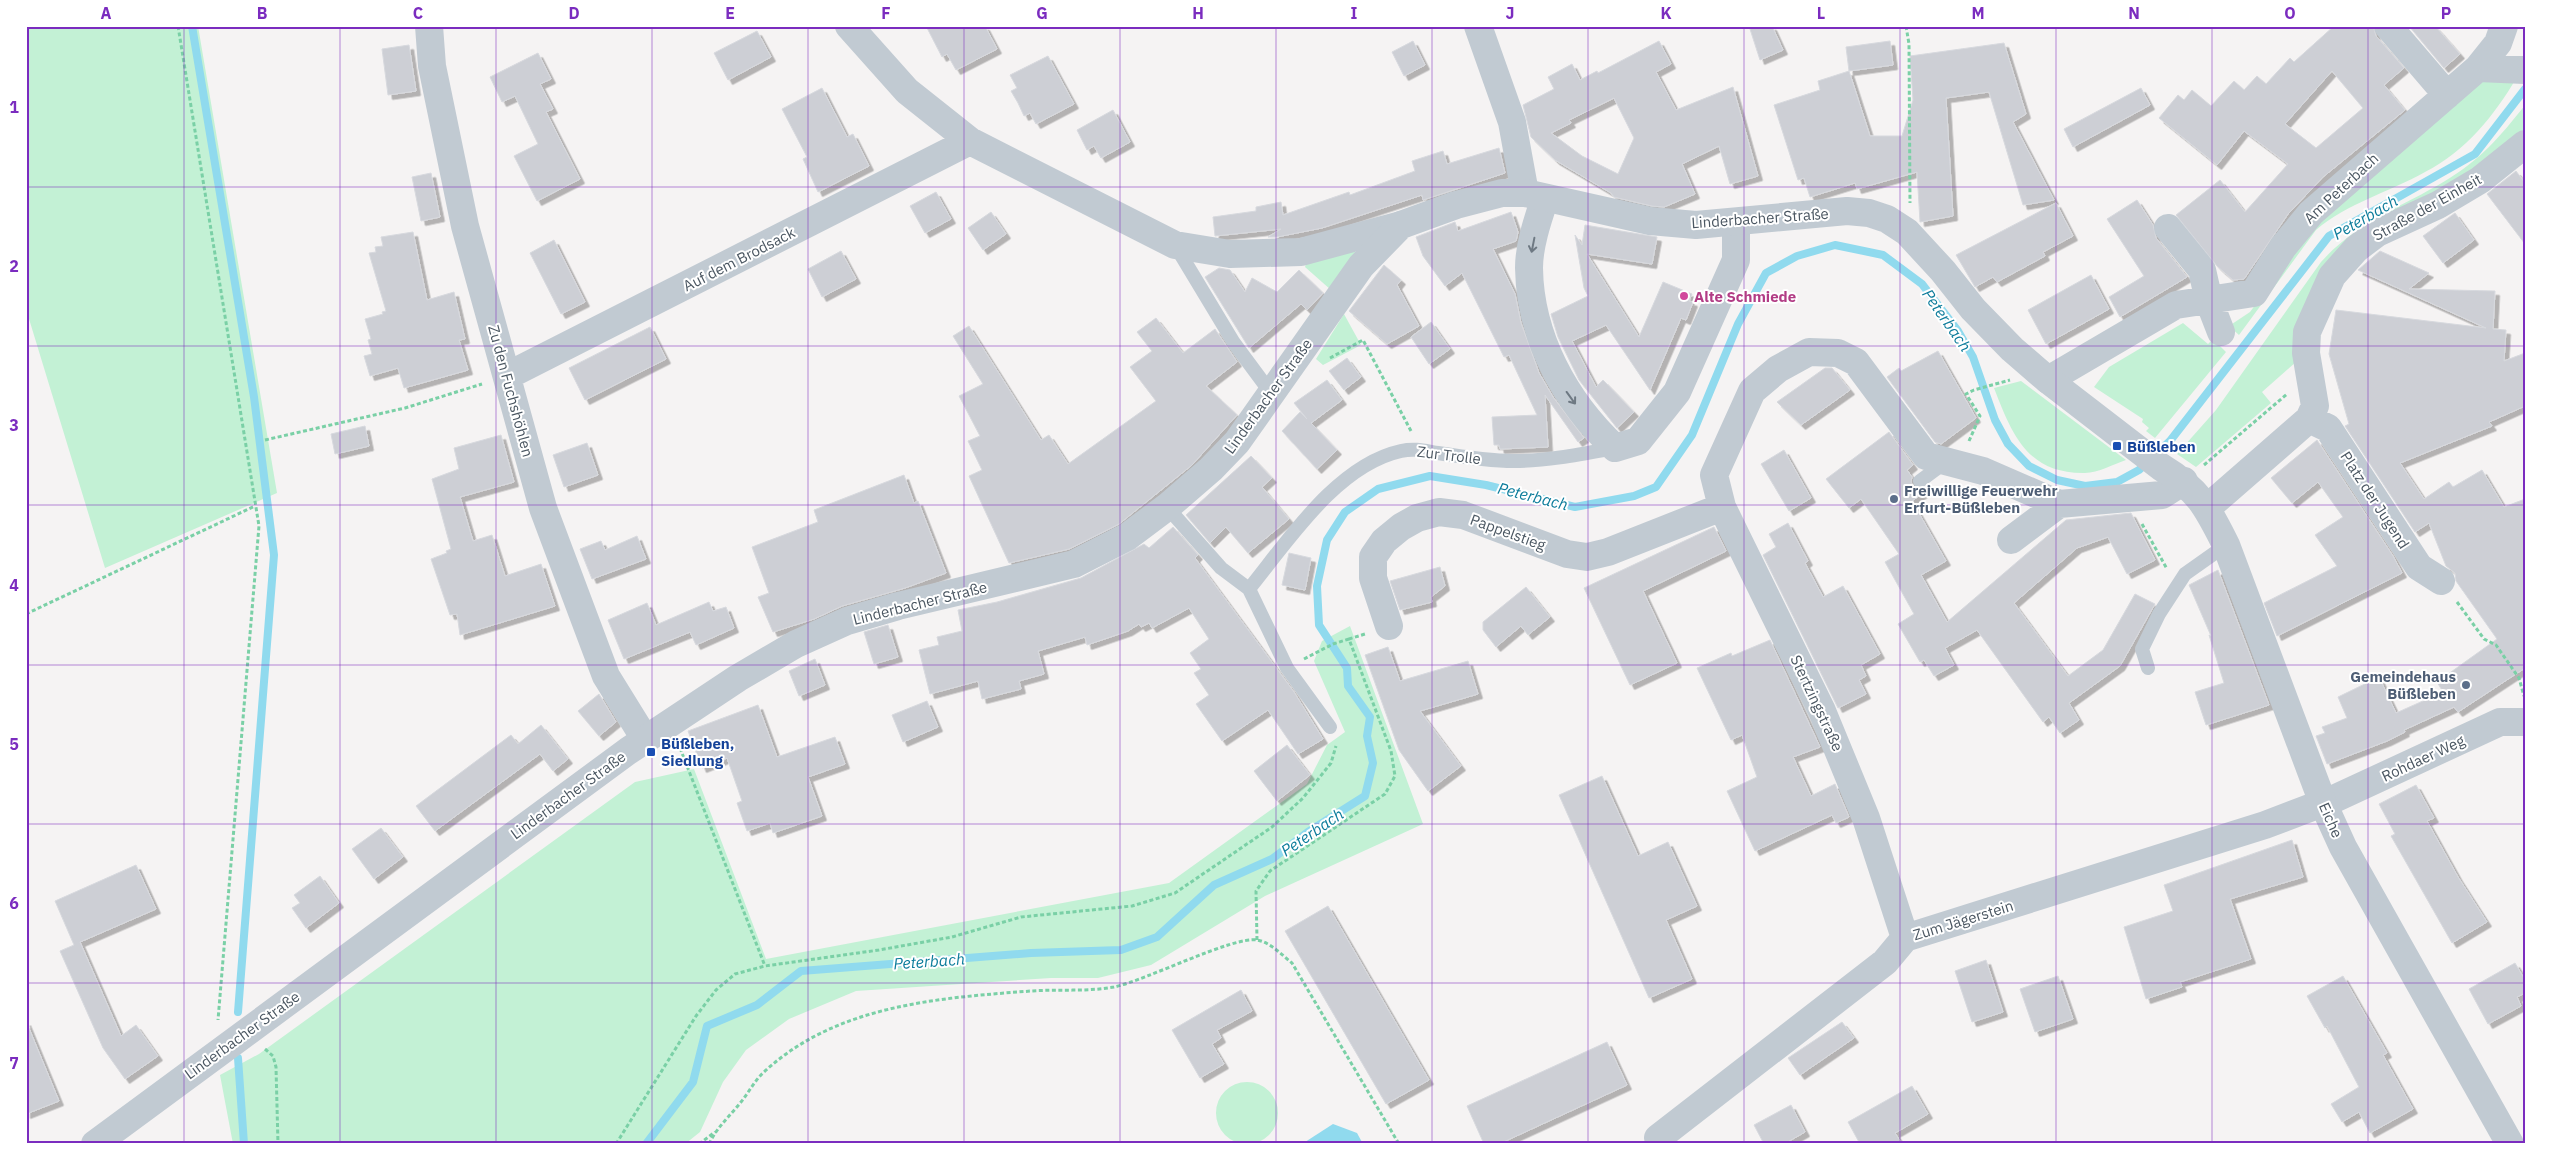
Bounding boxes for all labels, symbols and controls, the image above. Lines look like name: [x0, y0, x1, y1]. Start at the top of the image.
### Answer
text: A: [101, 3, 112, 23]
text: B: [257, 3, 268, 23]
text: C: [413, 3, 423, 23]
text: D: [568, 3, 580, 23]
text: E: [725, 3, 735, 23]
text: F: [881, 3, 891, 23]
text: G: [1036, 3, 1048, 23]
text: H: [1192, 3, 1204, 23]
text: I: [1351, 3, 1358, 23]
text: J: [1506, 3, 1514, 23]
text: K: [1660, 3, 1672, 23]
text: L: [1817, 3, 1825, 23]
text: M: [1971, 3, 1985, 23]
text: N: [2128, 3, 2140, 23]
text: O: [2284, 3, 2296, 23]
text: P: [2441, 3, 2451, 23]
text: 1: [9, 97, 19, 117]
street label: Am Peterbach: [2300, 149, 2382, 227]
street label: Straße der Einheit: [2369, 169, 2485, 245]
water label: Peterbach: [2329, 191, 2401, 243]
street label: Linderbacher Straße: [1691, 204, 1829, 232]
street label: Auf dem Brodsack: [680, 223, 798, 295]
one-way arrow: [1528, 236, 1537, 252]
text: 2: [9, 256, 19, 276]
water label: Peterbach: [1918, 285, 1976, 355]
place label: Alte Schmiede: [1694, 287, 1796, 306]
marker: Alte Schmiede: [1678, 290, 1690, 302]
street label: Zu den Fuchshöhlen: [484, 323, 538, 459]
street label: Linderbacher Straße: [1220, 335, 1316, 457]
one-way arrow: [1566, 391, 1576, 405]
text: 3: [9, 415, 19, 435]
place label: Büßleben: [2127, 437, 2196, 456]
marker: Büßleben: [2111, 440, 2123, 452]
street label: Zur Trolle: [1416, 442, 1482, 468]
street label: Platz der Jugend: [2336, 448, 2414, 552]
water label: Peterbach: [1496, 478, 1570, 514]
place label: Freiwillige Feuerwehr Erfurt-Büßleben: [1904, 481, 2057, 517]
marker: Freiwillige Feuerwehr Erfurt-Büßleben: [1888, 493, 1900, 505]
street label: Pappelstieg: [1468, 510, 1548, 554]
text: 4: [9, 575, 19, 595]
street label: Linderbacher Straße: [851, 577, 989, 629]
street label: Stertzingstraße: [1786, 652, 1848, 754]
place label: Gemeindehaus Büßleben: [2350, 667, 2456, 703]
marker: Gemeindehaus Büßleben: [2460, 679, 2472, 691]
street label: Rohdaer Weg: [2378, 730, 2468, 786]
text: 5: [9, 734, 19, 754]
place label: Büßleben, Siedlung: [661, 734, 734, 770]
marker: Büßleben, Siedlung: [645, 746, 657, 758]
street label: Linderbacher Straße: [507, 747, 629, 843]
street label: Eiche: [2315, 799, 2347, 841]
water label: Peterbach: [1277, 804, 1347, 860]
text: 6: [9, 893, 19, 913]
street label: Zum Jägerstein: [1911, 896, 2015, 944]
water label: Peterbach: [893, 949, 965, 973]
street label: Linderbacher Straße: [181, 987, 303, 1083]
text: 7: [9, 1053, 19, 1073]

